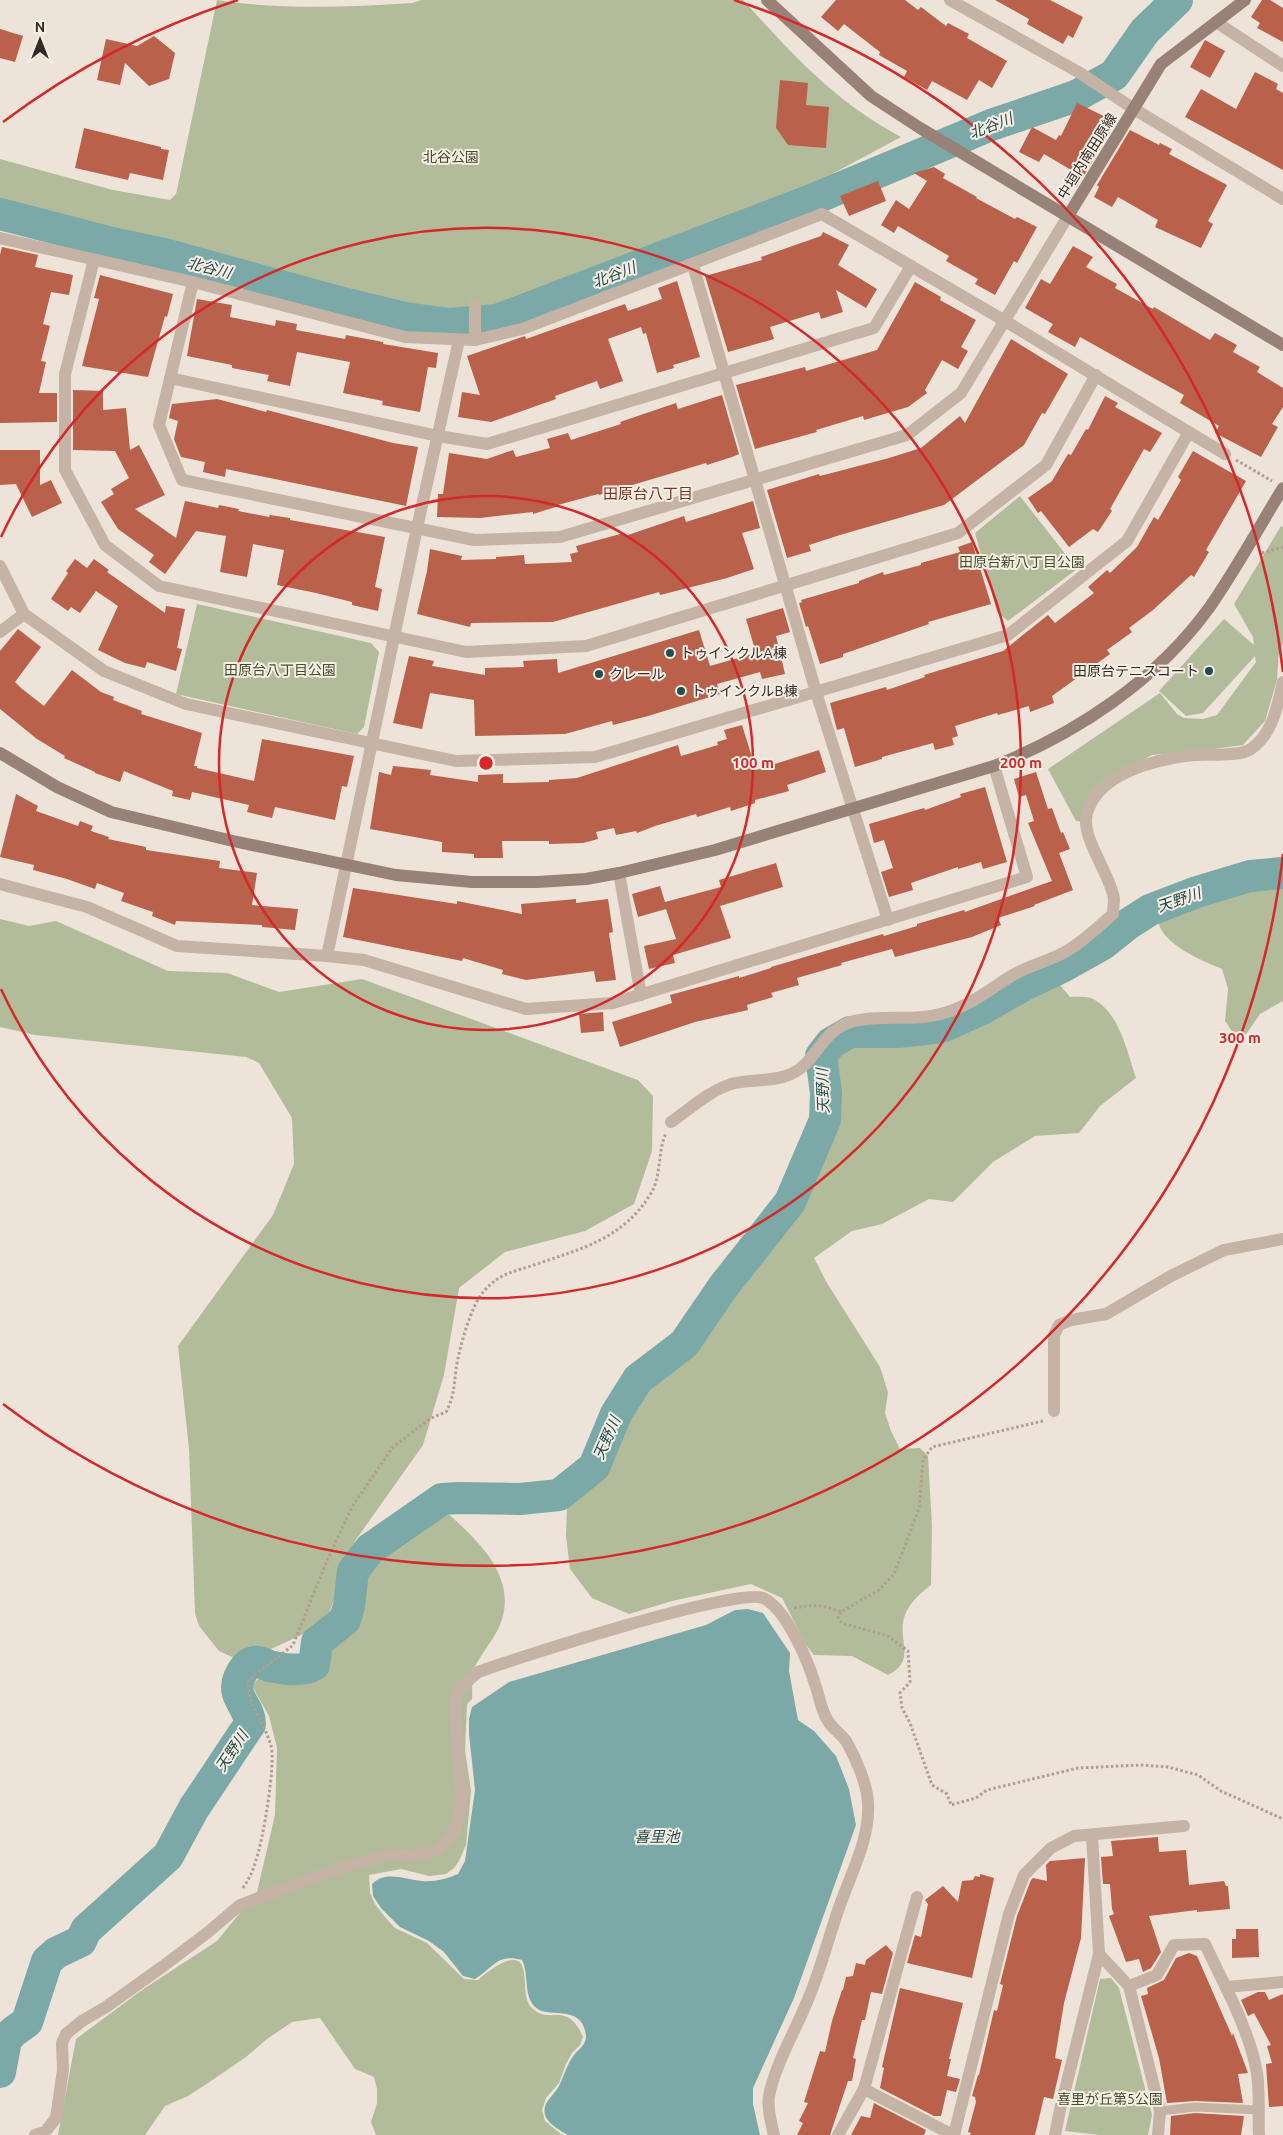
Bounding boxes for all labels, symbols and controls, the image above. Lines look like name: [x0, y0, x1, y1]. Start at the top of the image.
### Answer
north arrow: [15, 15, 65, 65]
text: N: [35, 19, 45, 35]
water label: 北谷川: [967, 109, 1017, 142]
street label: 中垣内南田原線: [1054, 110, 1120, 202]
park label: 北谷公園: [423, 149, 479, 165]
water label: 北谷川: [185, 254, 235, 282]
water label: 北谷川: [590, 258, 640, 291]
district label: 田原台八丁目: [603, 485, 693, 502]
park label: 田原台新八丁目公園: [959, 554, 1085, 570]
place label: トゥインクルA棟: [680, 645, 787, 661]
marker: トゥインクルA棟: [664, 647, 676, 659]
park label: 田原台八丁目公園: [224, 662, 336, 678]
place label: 田原台テニスコート: [1073, 663, 1199, 679]
marker: 田原台テニスコート: [1203, 665, 1215, 677]
place label: クレール: [609, 666, 665, 682]
marker: クレール: [593, 668, 605, 680]
place label: トゥインクルB棟: [691, 683, 797, 699]
marker: トゥインクルB棟: [675, 685, 687, 697]
centre of rings: [477, 754, 495, 772]
text: 100 m: [732, 754, 774, 771]
text: 200 m: [1000, 754, 1042, 771]
water label: 天野川: [1155, 884, 1205, 915]
text: 300 m: [1219, 1029, 1261, 1046]
water label: 天野川: [813, 1066, 832, 1114]
water label: 天野川: [590, 1412, 624, 1462]
water label: 天野川: [212, 1726, 252, 1774]
water label: 喜里池: [634, 1828, 681, 1845]
park label: 喜里が丘第5公園: [1057, 2091, 1163, 2107]

